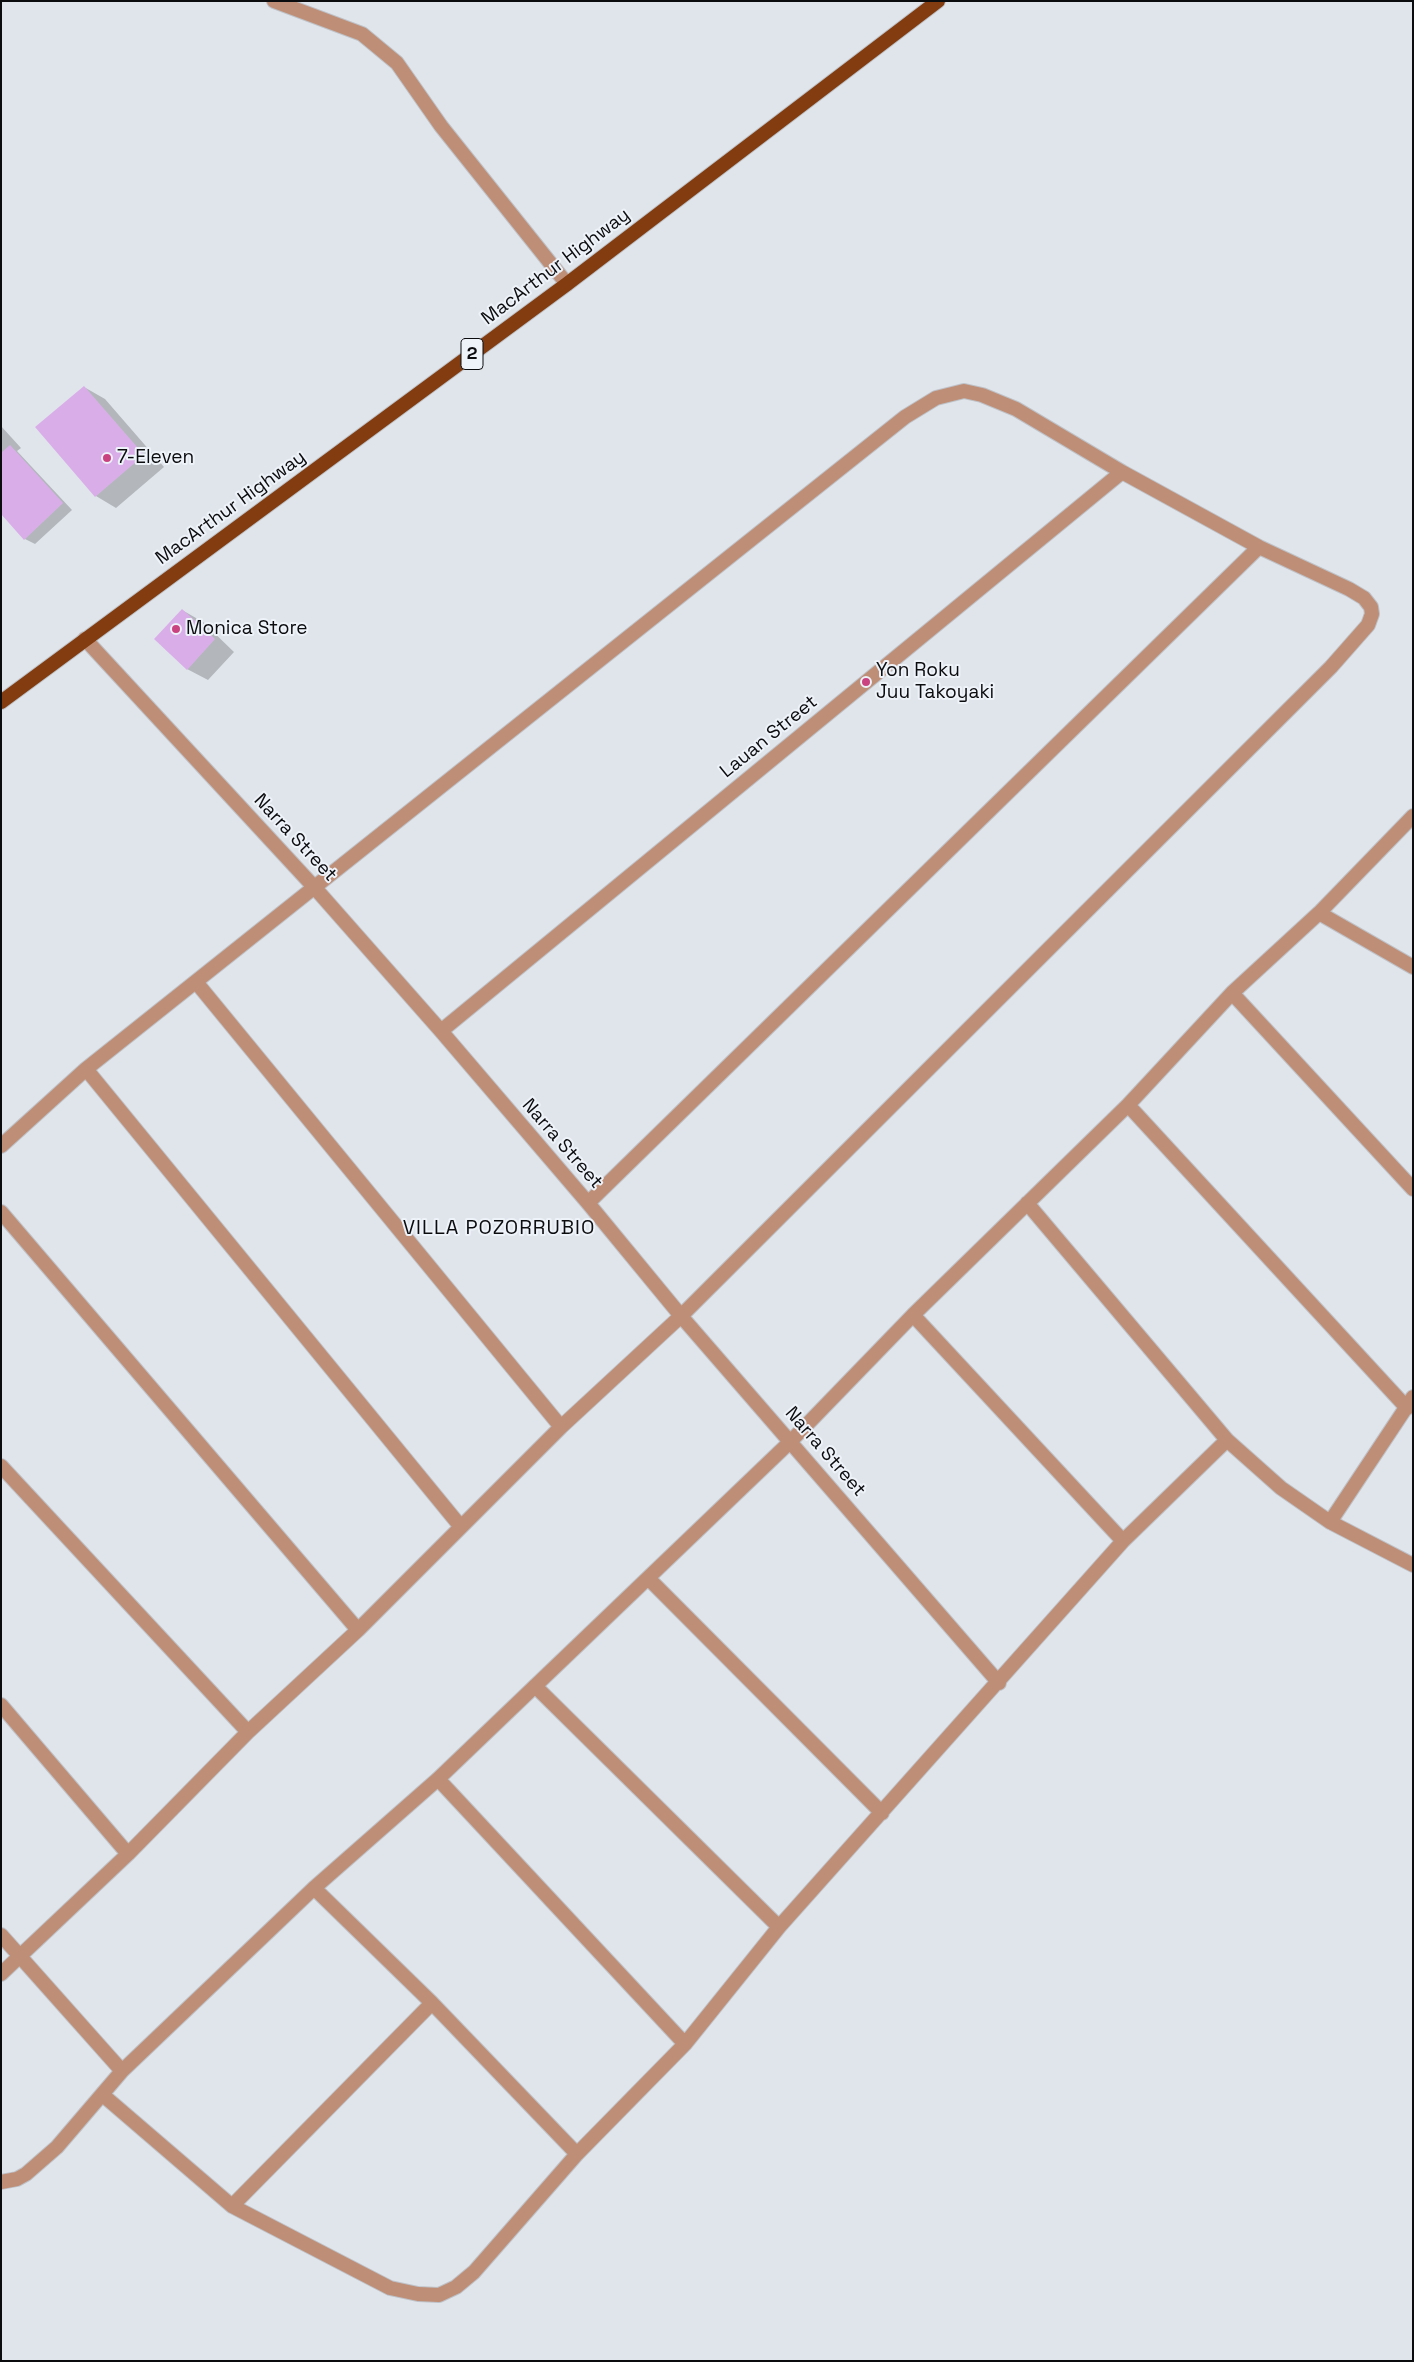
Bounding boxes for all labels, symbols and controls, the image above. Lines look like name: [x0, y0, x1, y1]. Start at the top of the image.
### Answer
street label: MacArthur Highway: [477, 204, 635, 330]
road number: 2: [461, 338, 483, 369]
street label: MacArthur Highway: [152, 446, 310, 570]
place label: 7-Eleven: [117, 447, 194, 469]
marker: 7-Eleven: [101, 452, 113, 464]
place label: Monica Store: [186, 618, 308, 640]
marker: Monica Store: [170, 623, 182, 635]
place label: Yon Roku Juu Takoyaki: [876, 660, 994, 704]
marker: Yon Roku Juu Takoyaki: [860, 676, 872, 688]
street label: Lauan Street: [716, 691, 822, 783]
street label: Narra Street: [249, 789, 341, 887]
street label: Narra Street: [517, 1094, 607, 1194]
district label: VILLA POZORRUBIO: [401, 1217, 597, 1241]
street label: Narra Street: [780, 1402, 870, 1502]

